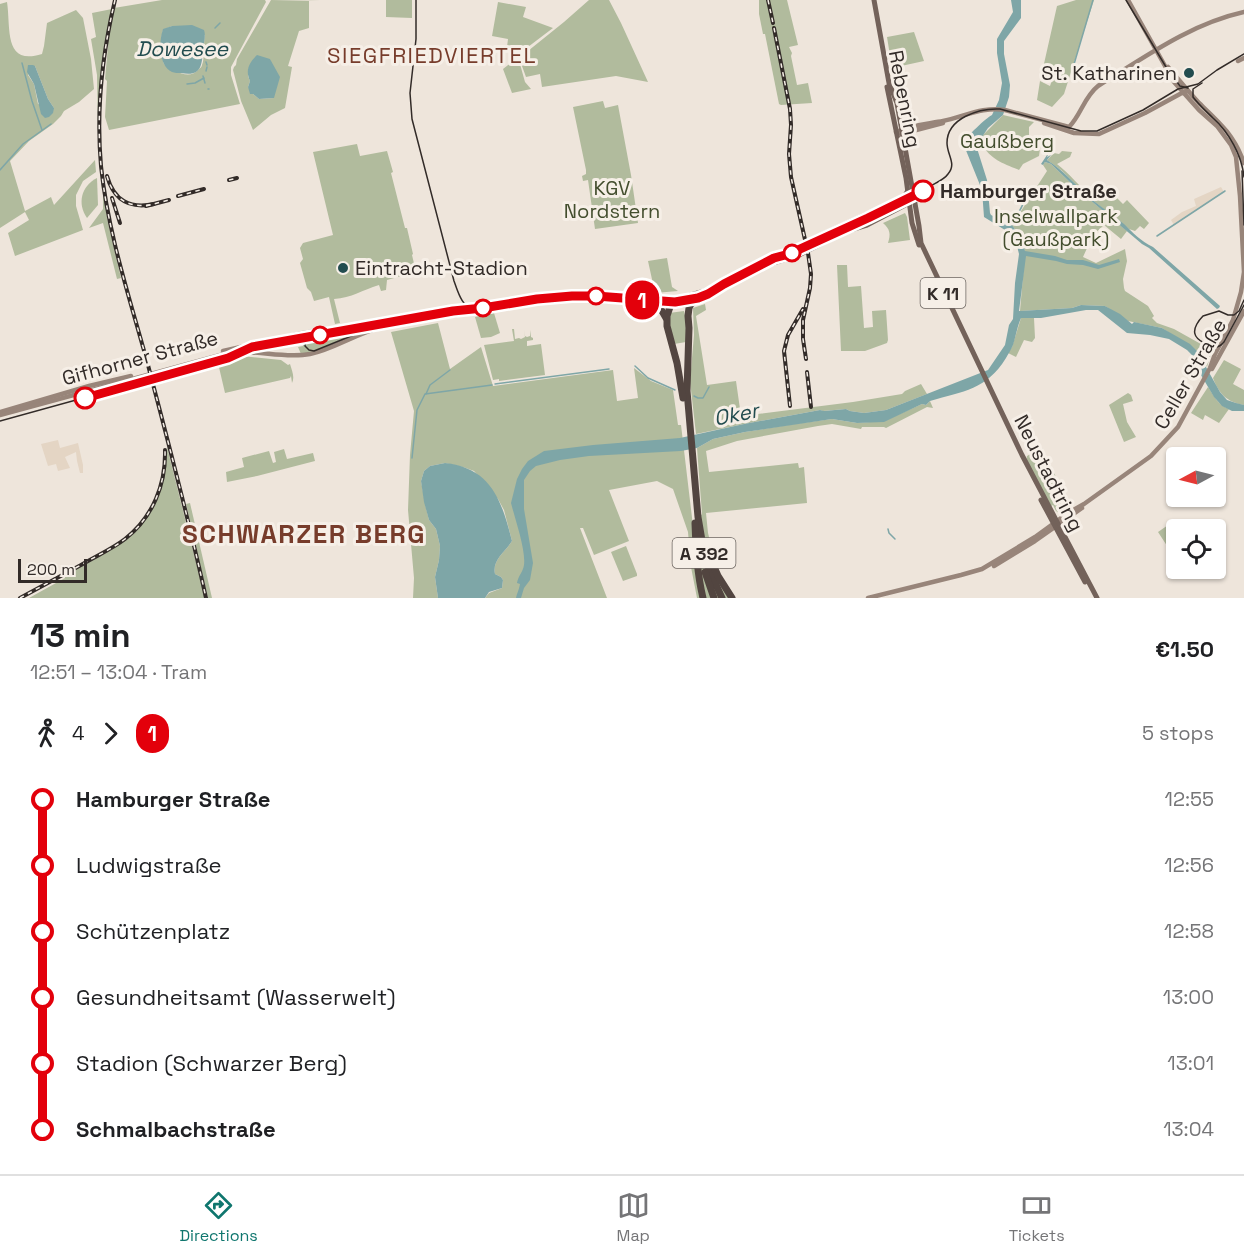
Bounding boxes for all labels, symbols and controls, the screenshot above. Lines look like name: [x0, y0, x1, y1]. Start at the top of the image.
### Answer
water label: Dowesee: [136, 35, 229, 62]
district label: SIEGFRIEDVIERTEL: [327, 41, 537, 69]
street label: Rebenring: [883, 48, 927, 150]
place label: St. Katharinen: [1041, 60, 1177, 86]
marker: St. Katharinen: [1182, 66, 1196, 80]
park label: Gaußberg: [960, 128, 1054, 154]
park label: KGV Nordstern: [564, 175, 660, 224]
place label: Hamburger Straße: [940, 178, 1117, 204]
marker: Hamburger Straße: [912, 180, 934, 202]
park label: Inselwallpark (Gaußpark): [994, 203, 1118, 252]
unlabelled marker: [783, 244, 801, 262]
place label: Eintracht-Stadion: [355, 255, 528, 281]
marker: Eintracht-Stadion: [336, 261, 350, 275]
road number: K 11: [920, 278, 966, 308]
line badge: 1: [622, 280, 662, 320]
unlabelled marker: [587, 287, 605, 305]
text: 1: [637, 287, 647, 314]
unlabelled marker: [474, 299, 492, 317]
street label: Celler Straße: [1148, 314, 1232, 434]
street label: Gifhorner Straße: [59, 325, 221, 391]
unlabelled marker: [311, 326, 329, 344]
unlabelled marker: [74, 387, 96, 409]
water label: Oker: [711, 396, 763, 432]
street label: Neustadtring: [1008, 410, 1090, 536]
north arrow: [1166, 447, 1226, 507]
map controls: [1166, 447, 1226, 579]
district label: SCHWARZER BERG: [182, 517, 426, 551]
button: locate: [1166, 519, 1226, 579]
road number: A 392: [672, 538, 736, 568]
scale bar: [18, 556, 87, 584]
text: 200 m: [27, 559, 75, 580]
text: 13 min: [30, 615, 131, 657]
text: €1.50: [1155, 635, 1214, 663]
text: 12:51 – 13:04 · Tram: [30, 659, 207, 685]
icon: walk: [30, 717, 63, 750]
icon: forward: [94, 717, 127, 750]
text: 4: [72, 720, 85, 746]
text: 1: [148, 720, 157, 747]
text: 5 stops: [1142, 720, 1214, 746]
text: Hamburger Straße: [76, 785, 270, 813]
text: 12:55: [1165, 786, 1214, 812]
text: Ludwigstraße: [76, 851, 222, 879]
text: 12:56: [1164, 852, 1214, 878]
text: Schützenplatz: [76, 917, 230, 945]
text: 12:58: [1164, 918, 1214, 944]
text: Gesundheitsamt (Wasserwelt): [76, 983, 395, 1011]
text: 13:00: [1163, 984, 1214, 1010]
text: Stadion (Schwarzer Berg): [76, 1049, 347, 1077]
text: 13:01: [1167, 1050, 1214, 1076]
text: Schmalbachstraße: [76, 1115, 276, 1143]
text: 13:04: [1163, 1116, 1214, 1142]
tab: Directions: [179, 1189, 258, 1246]
tab: Map: [617, 1189, 650, 1246]
tab: Tickets: [1009, 1189, 1065, 1246]

